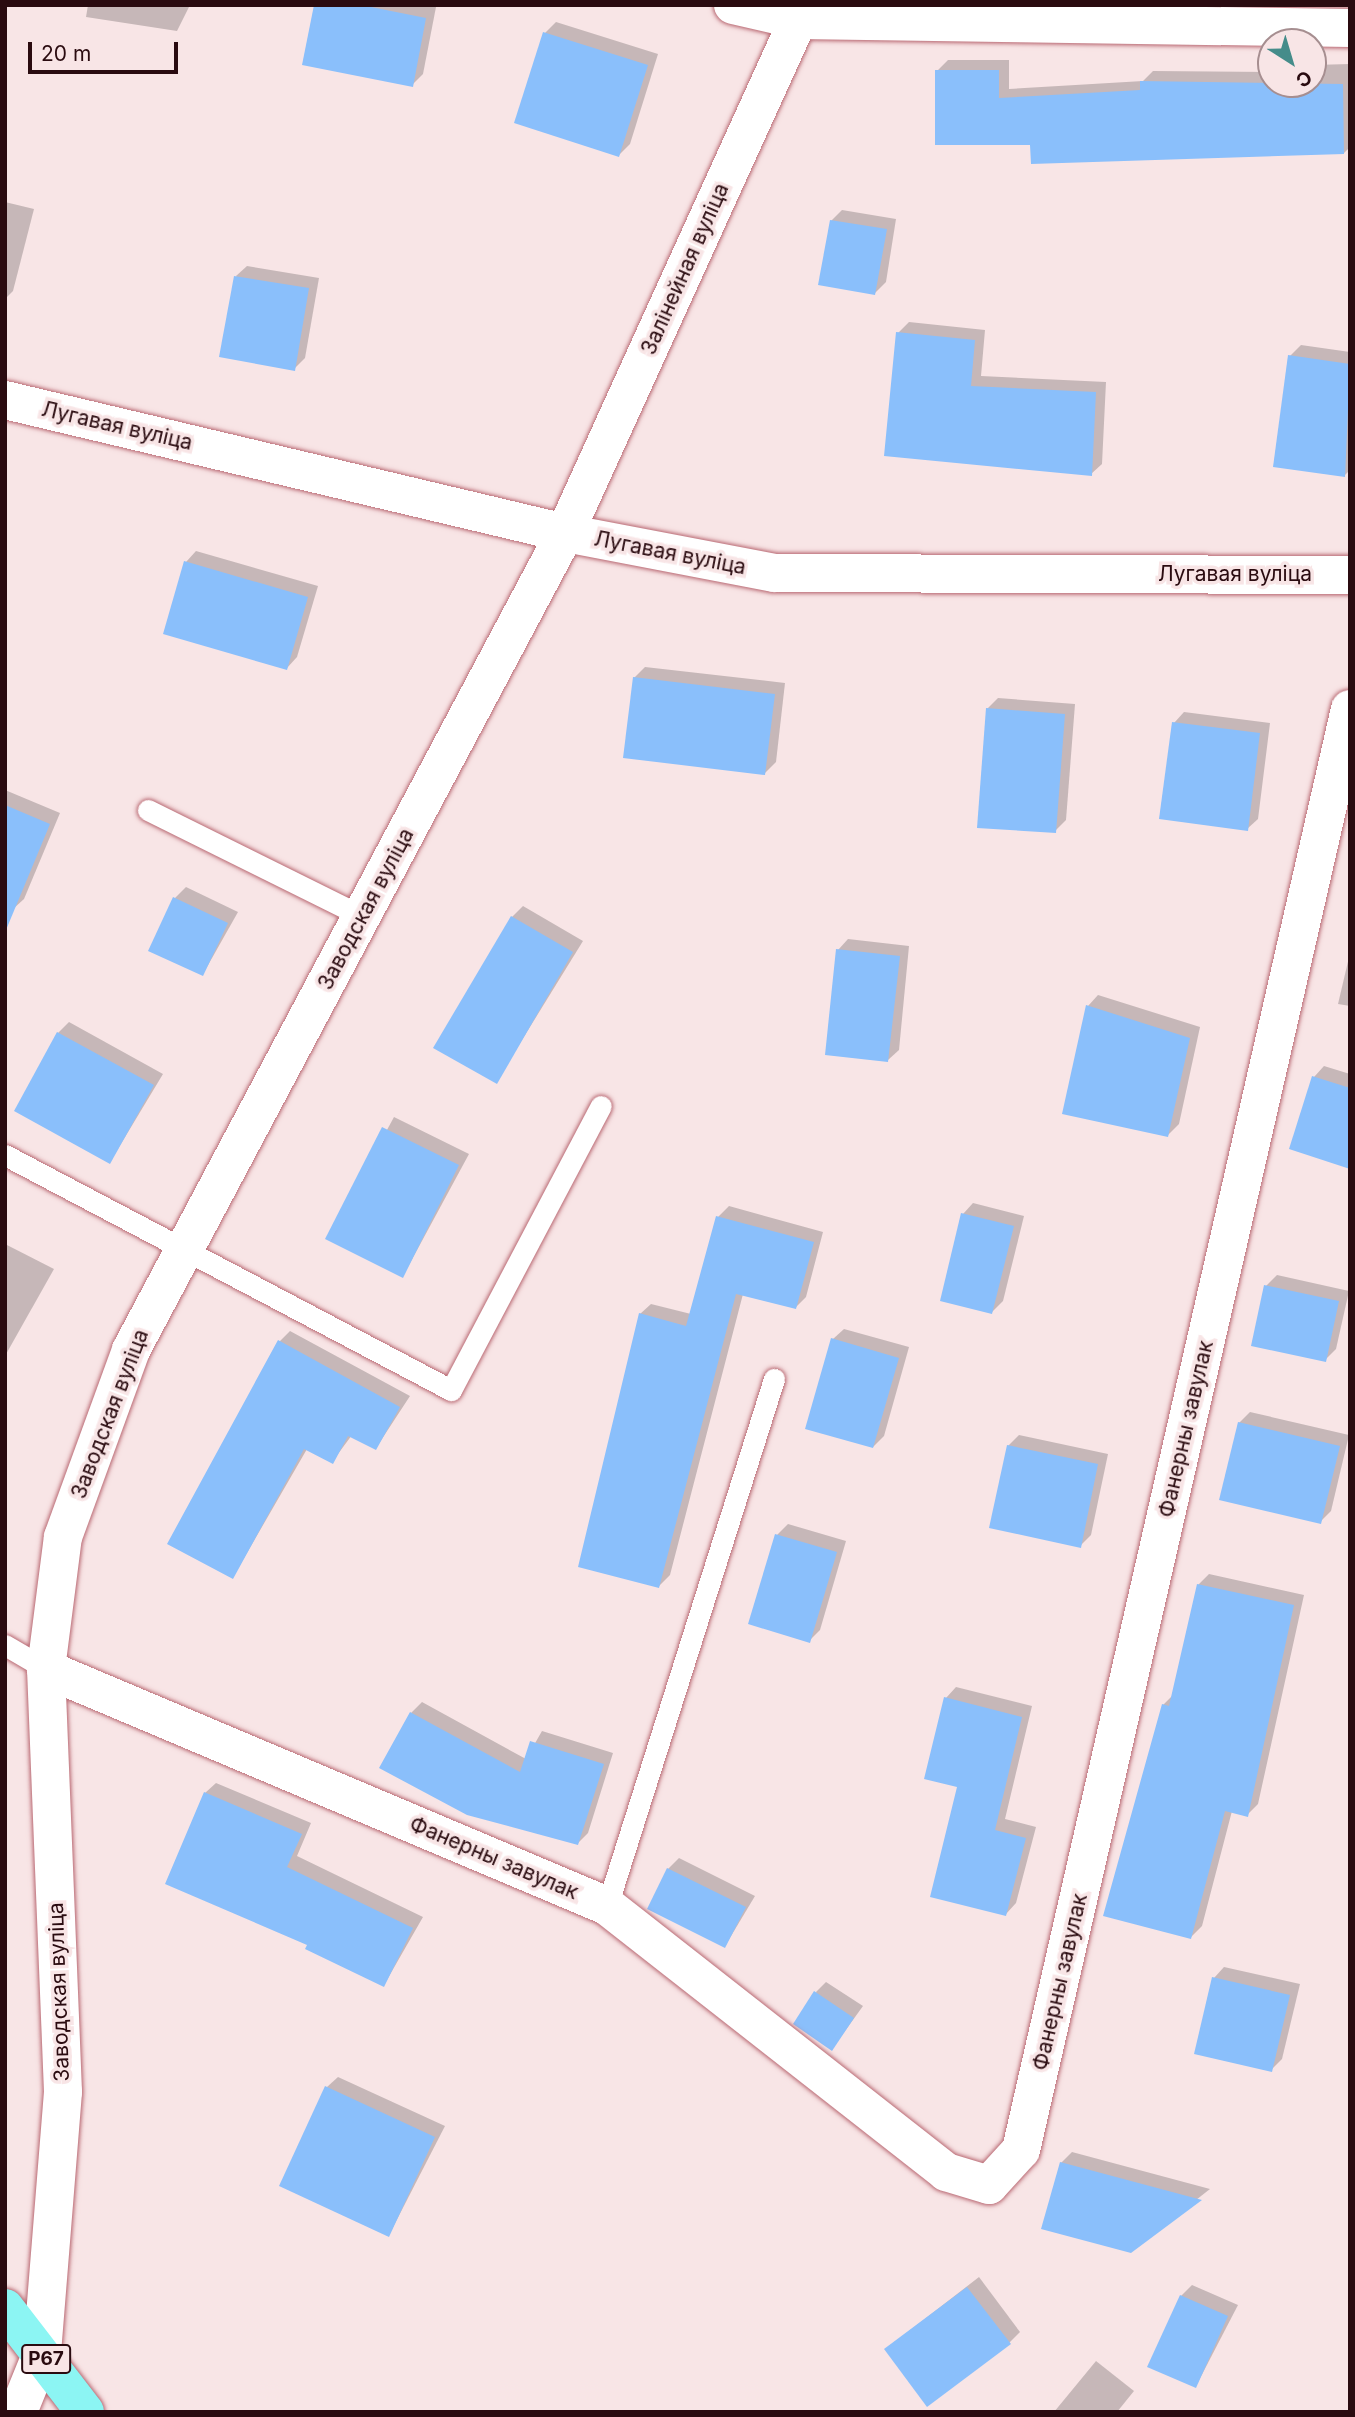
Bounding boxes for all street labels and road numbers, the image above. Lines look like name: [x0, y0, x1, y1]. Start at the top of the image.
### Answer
street label: Залінейная вуліца: [636, 179, 734, 359]
street label: Лугавая вуліца: [39, 396, 195, 456]
street label: Лугавая вуліца: [592, 526, 748, 580]
street label: Лугавая вуліца: [1158, 561, 1312, 587]
street label: Заводская вуліца: [313, 824, 419, 994]
street label: Заводская вуліца: [66, 1326, 154, 1502]
street label: Фанерны завулак: [1153, 1338, 1219, 1520]
street label: Фанерны завулак: [406, 1811, 582, 1905]
street label: Фанерны завулак: [1027, 1891, 1093, 2073]
street label: Заводская вуліца: [43, 1902, 75, 2082]
road number: Р67: [20, 2344, 72, 2374]

